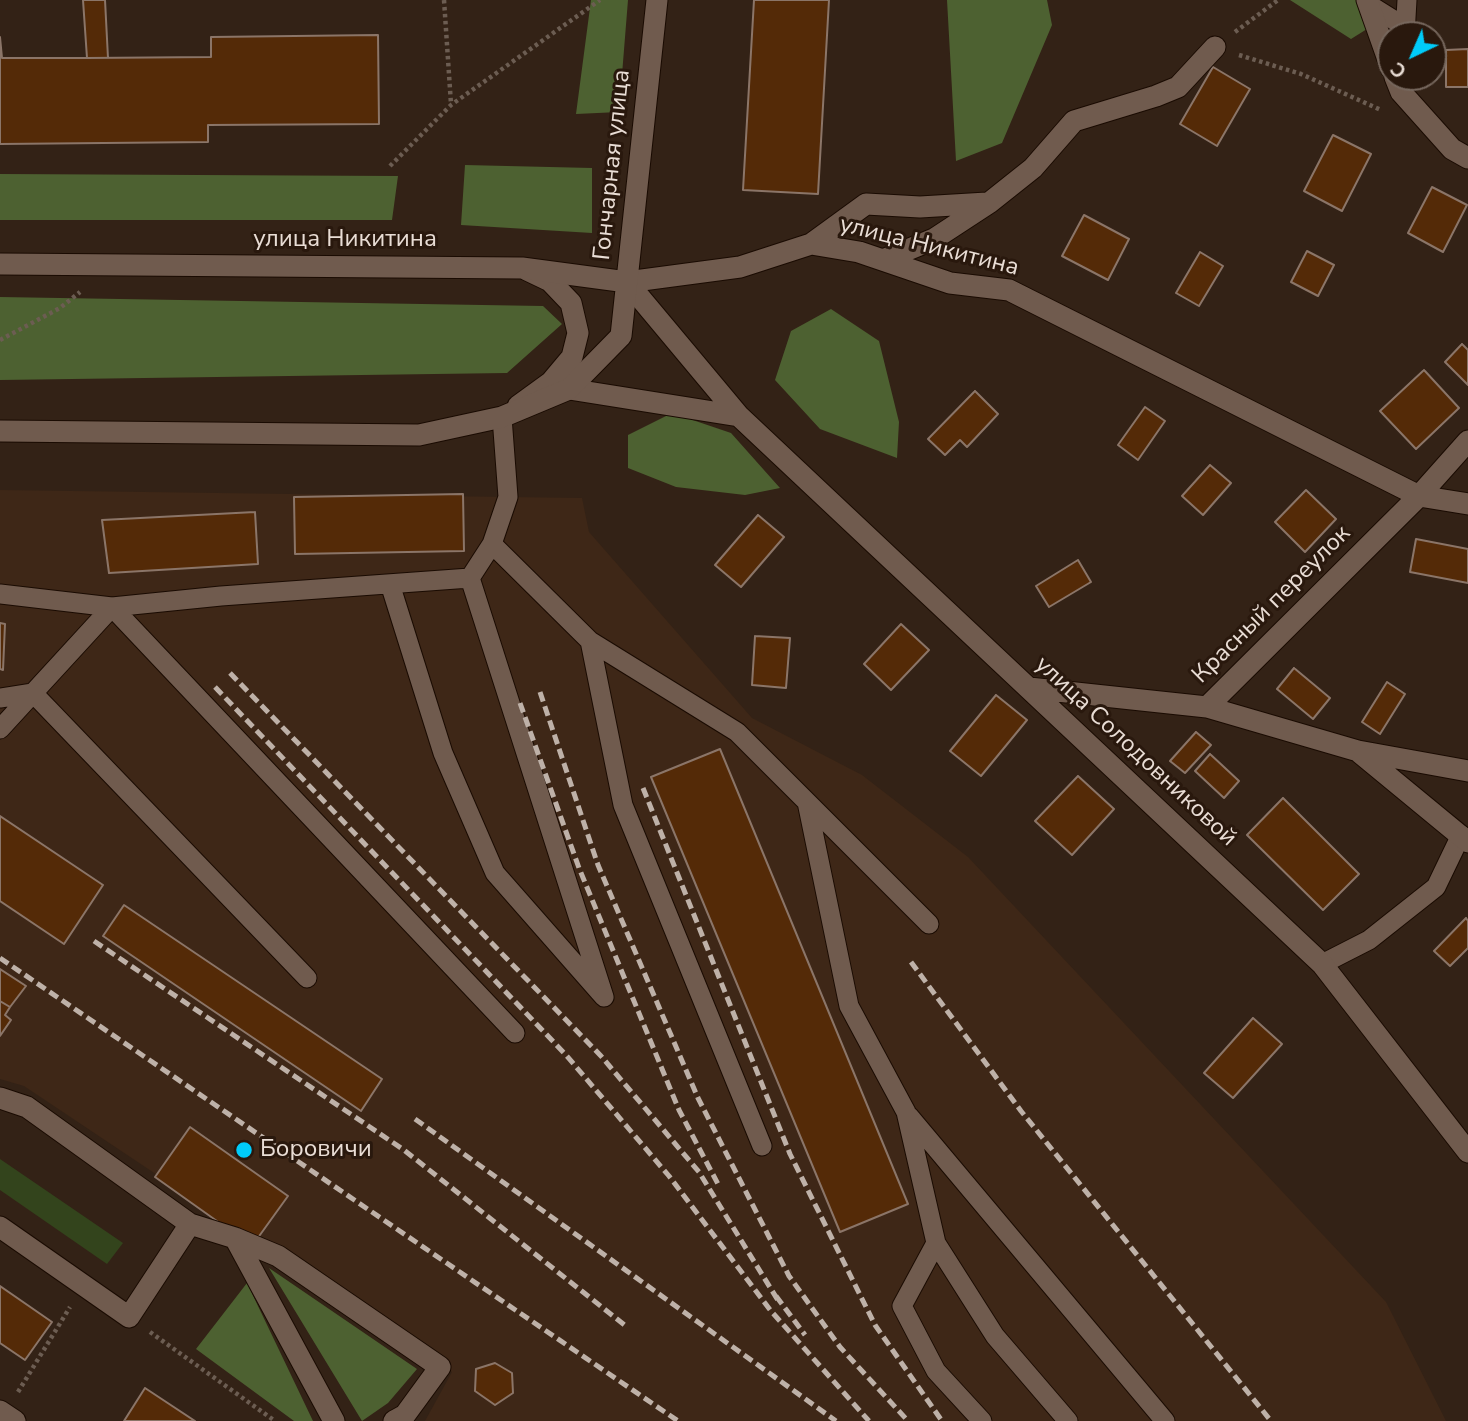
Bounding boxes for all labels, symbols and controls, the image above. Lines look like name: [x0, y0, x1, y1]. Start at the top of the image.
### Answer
north arrow: [1377, 21, 1447, 91]
text: С: [1385, 56, 1412, 84]
street label: Гончарная улица: [589, 68, 637, 262]
street label: улица Никитина: [836, 211, 1022, 283]
street label: улица Никитина: [253, 226, 437, 254]
street label: Красный переулок: [1187, 520, 1357, 690]
street label: улица Солодовниковой: [1028, 651, 1242, 853]
place label: Боровичи: [260, 1136, 372, 1164]
marker: Боровичи: [234, 1140, 254, 1160]

